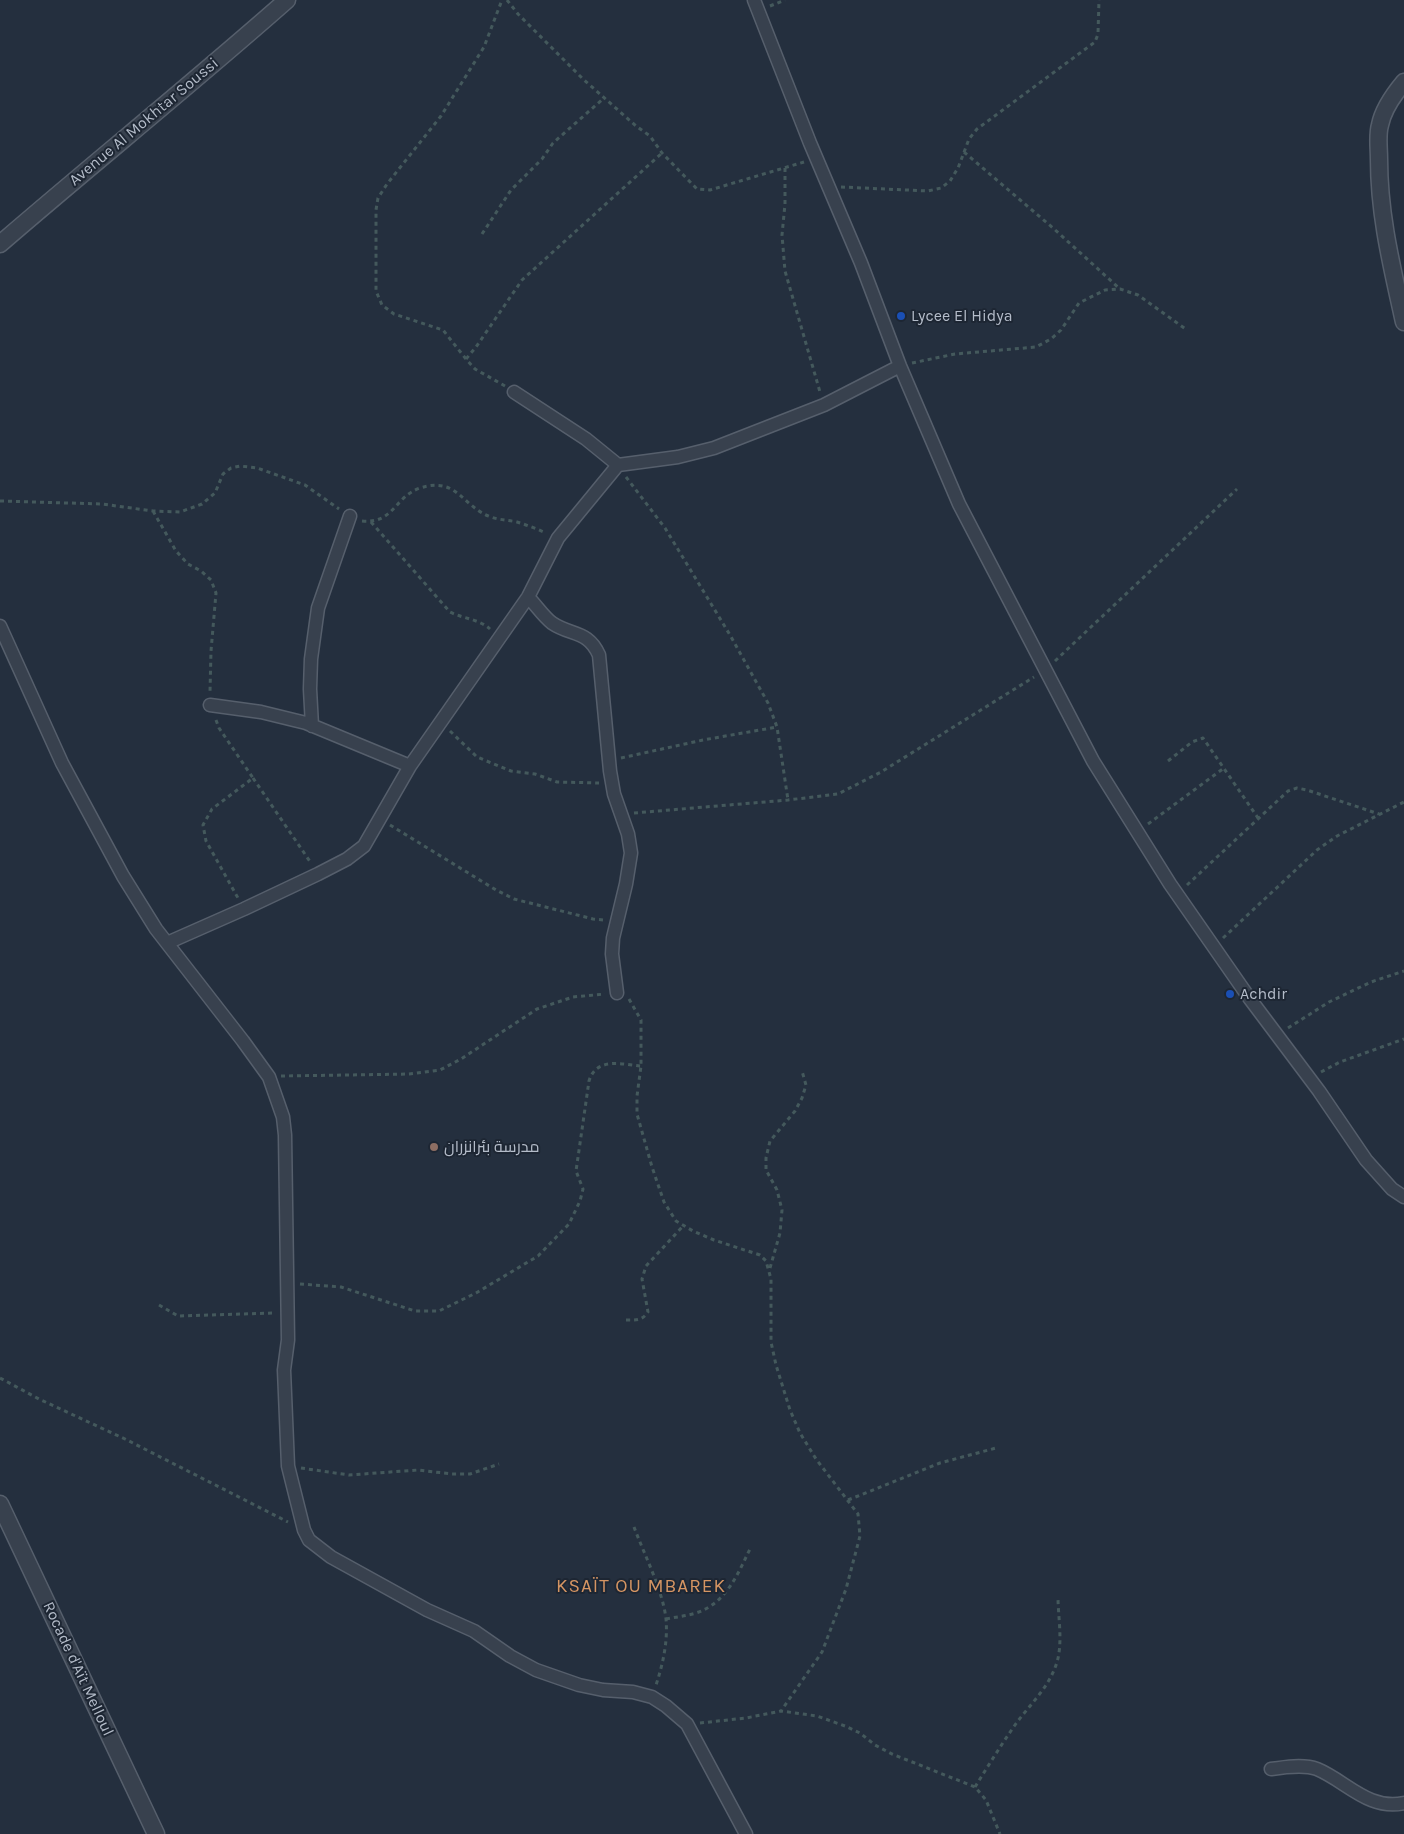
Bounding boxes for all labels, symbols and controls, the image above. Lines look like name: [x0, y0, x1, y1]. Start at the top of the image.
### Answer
street label: Avenue Al Mokhtar Soussi: [65, 54, 223, 190]
place label: Lycee El Hidya: [911, 306, 1012, 326]
marker: Lycee El Hidya: [895, 310, 907, 322]
place label: Achdir: [1240, 984, 1287, 1004]
marker: Achdir: [1224, 988, 1236, 1000]
place label: مدرسة بئرانزران: [444, 1137, 540, 1157]
marker: مدرسة بئرانزران: [428, 1141, 440, 1153]
district label: KSAÏT OU MBAREK: [554, 1576, 728, 1598]
street label: Rocade d'Aït Melloul: [38, 1599, 118, 1739]

